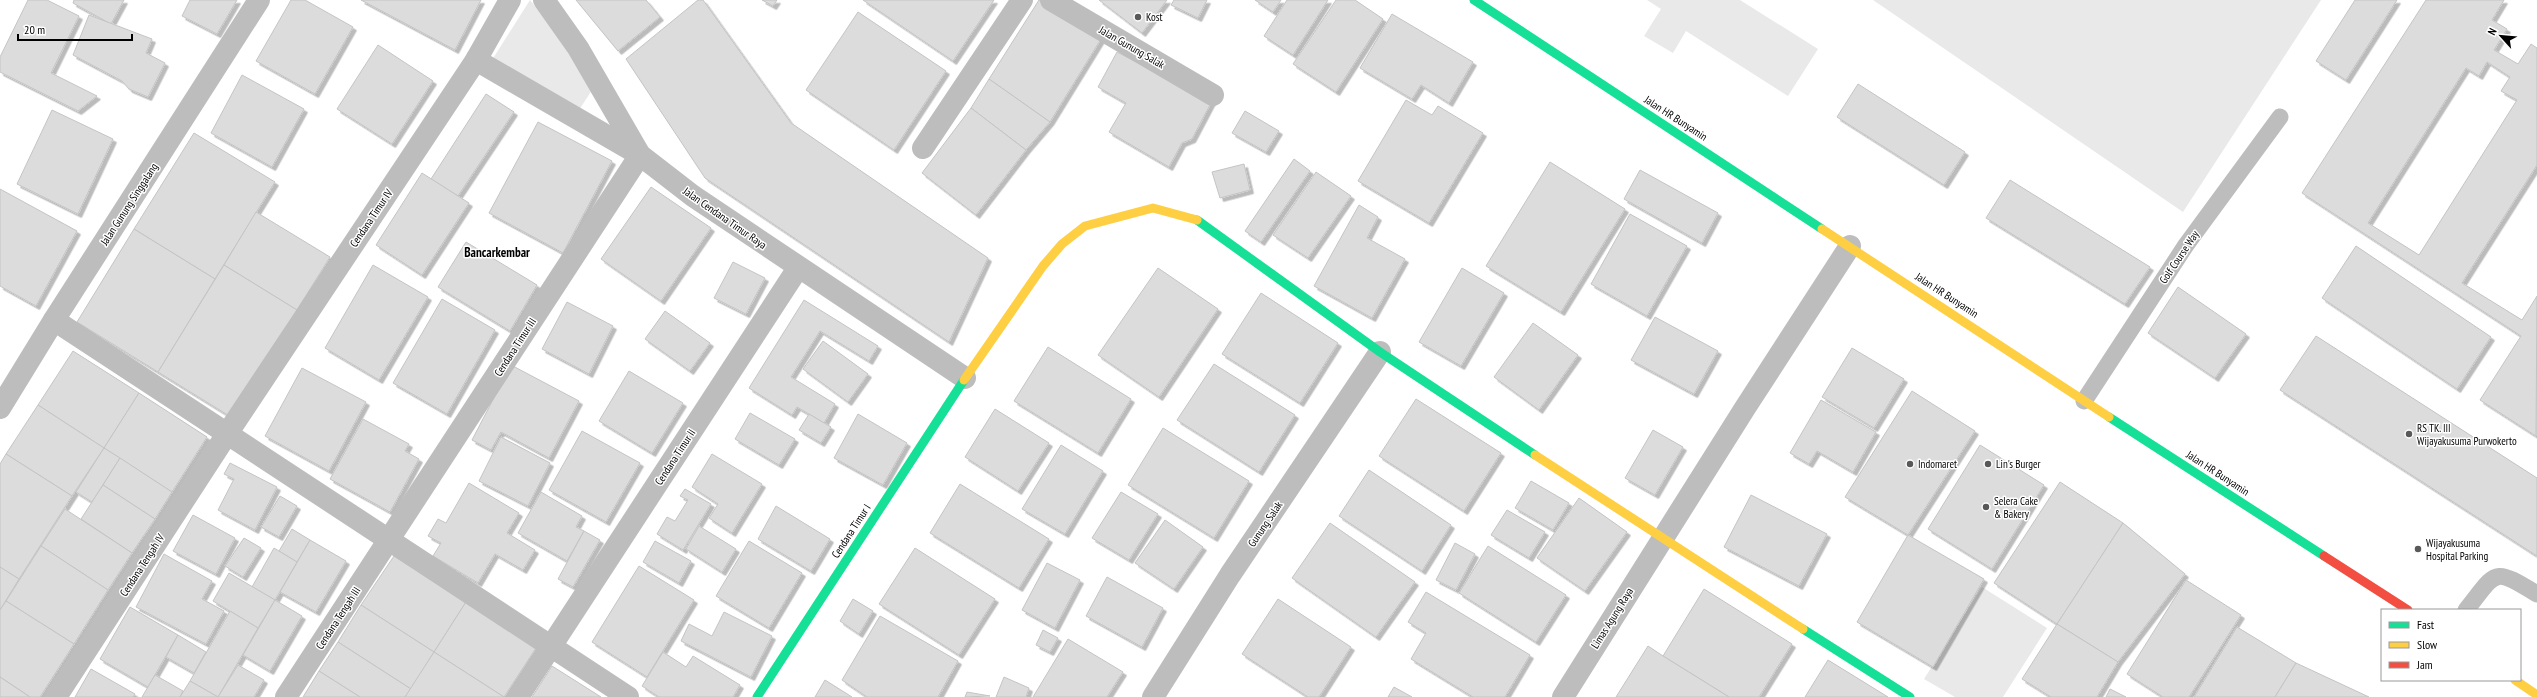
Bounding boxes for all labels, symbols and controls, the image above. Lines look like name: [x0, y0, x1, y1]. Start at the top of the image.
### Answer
place label: Kost: [1146, 10, 1163, 24]
marker: Kost: [1133, 12, 1143, 22]
scale bar: [18, 16, 132, 42]
north arrow: [2481, 16, 2521, 56]
text: 20 m: [24, 22, 45, 37]
street label: Jalan Gunung Salak: [1096, 22, 1168, 72]
text: N: [2485, 26, 2500, 37]
street label: Jalan HR Bunyamin: [1641, 92, 1710, 144]
street label: Jalan Gunung Singgalang: [97, 160, 161, 249]
street label: Jalan Cendana Timur Raya: [680, 183, 769, 252]
street label: Cendana Timur IV: [347, 186, 396, 250]
street label: Golf Course Way: [2156, 227, 2202, 286]
district label: Bancarkembar: [464, 244, 530, 261]
street label: Jalan HR Bunyamin: [1912, 269, 1981, 321]
street label: Cendana Timur III: [491, 315, 539, 379]
place label: RS TK. III Wijayakusuma Purwokerto: [2417, 421, 2517, 448]
street label: Cendana Timur II: [652, 426, 698, 488]
marker: RS TK. III Wijayakusuma Purwokerto: [2404, 429, 2414, 439]
street label: Jalan HR Bunyamin: [2183, 447, 2252, 499]
place label: Indomaret: [1918, 457, 1957, 471]
place label: Lin's Burger: [1996, 457, 2041, 471]
marker: Indomaret: [1905, 459, 1915, 469]
marker: Lin's Burger: [1983, 459, 1993, 469]
place label: Selera Cake & Bakery: [1994, 494, 2039, 521]
street label: Gunung Salak: [1245, 498, 1286, 549]
street label: Cendana Timur I: [828, 501, 874, 561]
marker: Selera Cake & Bakery: [1981, 502, 1991, 512]
street label: Cendana Tengah IV: [117, 530, 168, 599]
place label: Wijayakusuma Hospital Parking: [2426, 536, 2488, 563]
marker: Wijayakusuma Hospital Parking: [2413, 544, 2423, 554]
street label: Cendana Tengah III: [313, 584, 363, 652]
street label: Limas Agung Raya: [1588, 585, 1636, 651]
legend: [2381, 609, 2521, 681]
text: Fast: [2417, 617, 2435, 632]
text: Slow: [2417, 637, 2438, 652]
text: Jam: [2416, 657, 2433, 672]

